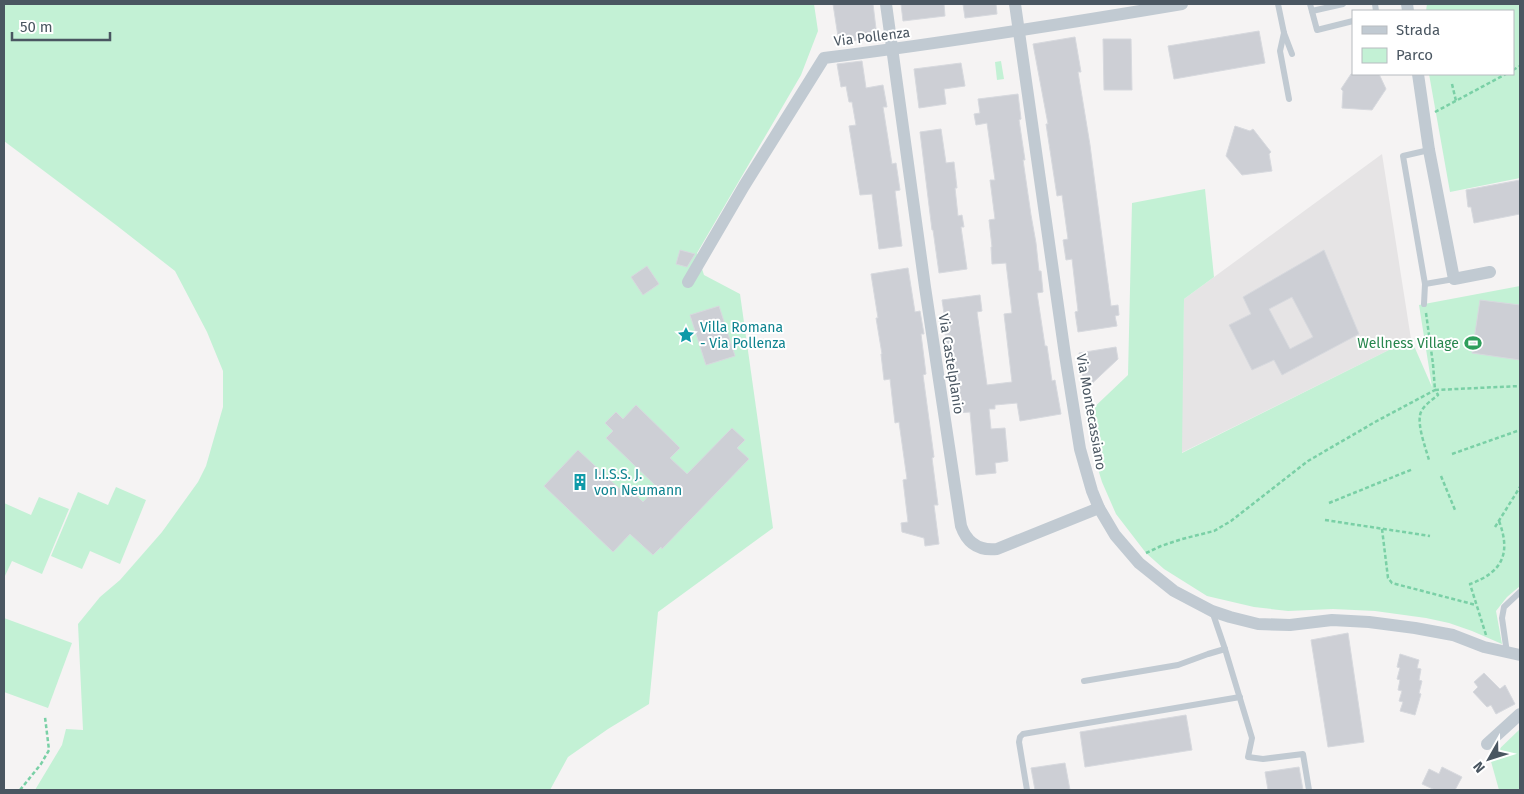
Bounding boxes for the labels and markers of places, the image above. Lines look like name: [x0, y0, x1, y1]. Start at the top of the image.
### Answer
place label: Villa Romana - Via Pollenza: [700, 319, 786, 352]
place icon: Villa Romana - Via Pollenza: [676, 325, 696, 345]
sports icon: Wellness Village: [1463, 333, 1483, 353]
place label: Wellness Village: [1357, 335, 1459, 352]
place label: I.I.S.S. J. von Neumann: [594, 466, 682, 499]
building icon: I.I.S.S. J. von Neumann: [570, 472, 590, 492]

